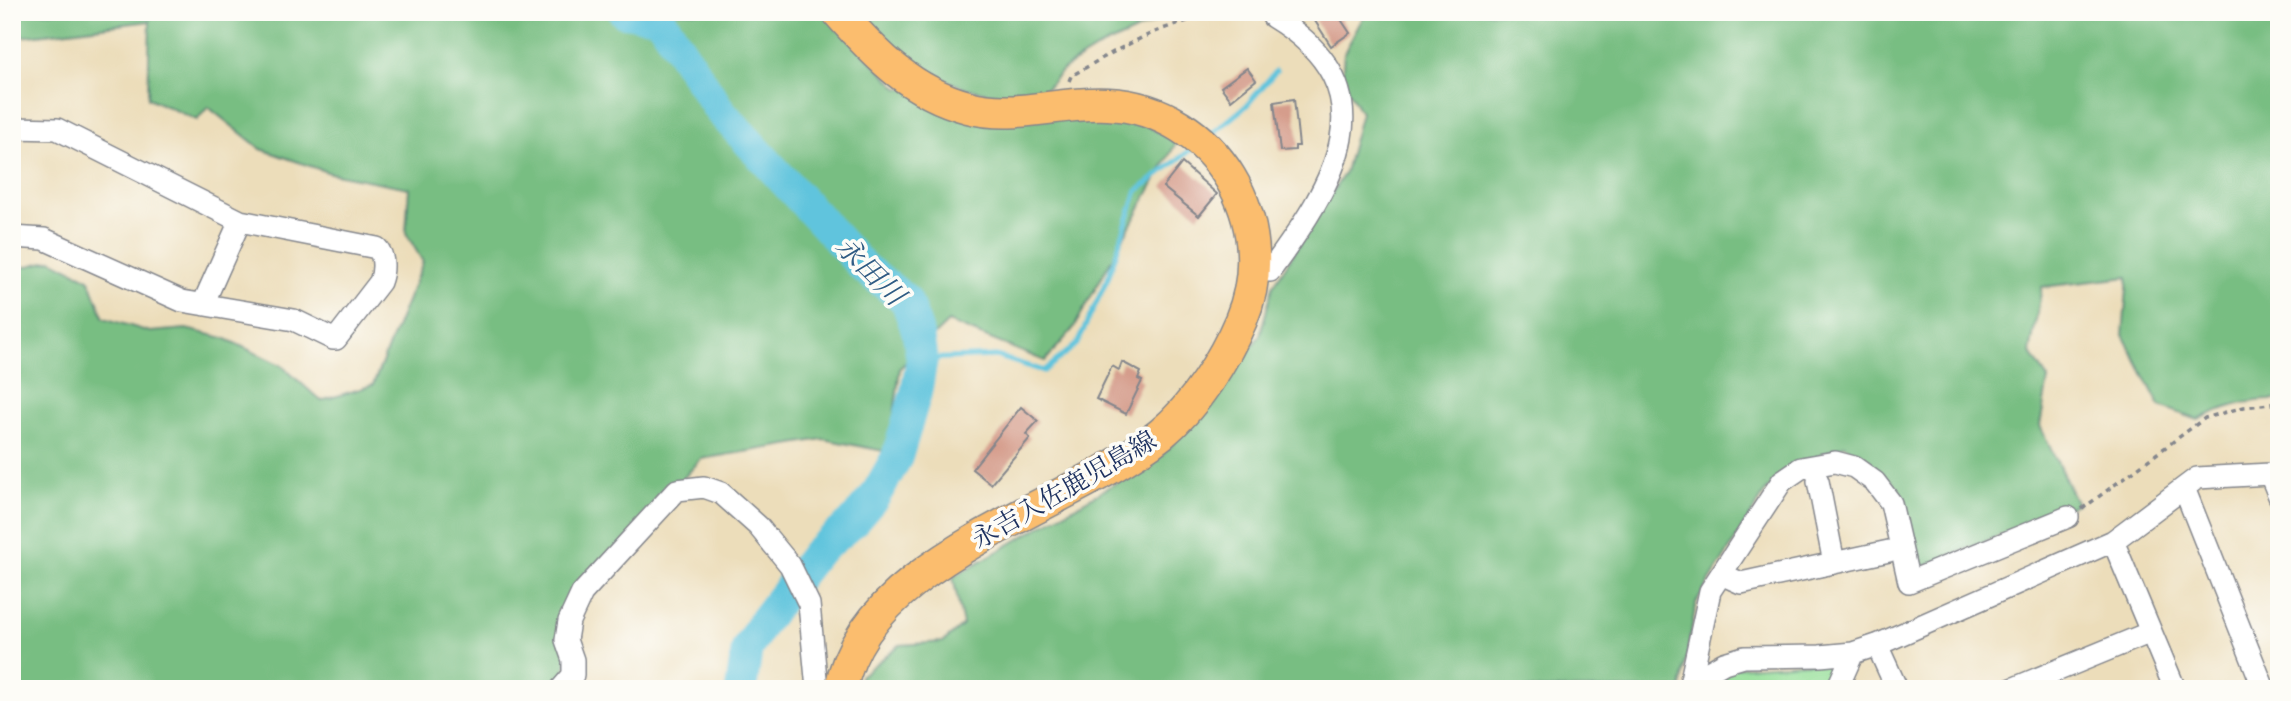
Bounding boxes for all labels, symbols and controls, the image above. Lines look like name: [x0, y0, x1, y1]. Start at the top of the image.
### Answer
water label: 永田川: [827, 228, 915, 316]
street label: 永吉入佐鹿児島線: [965, 423, 1163, 557]

